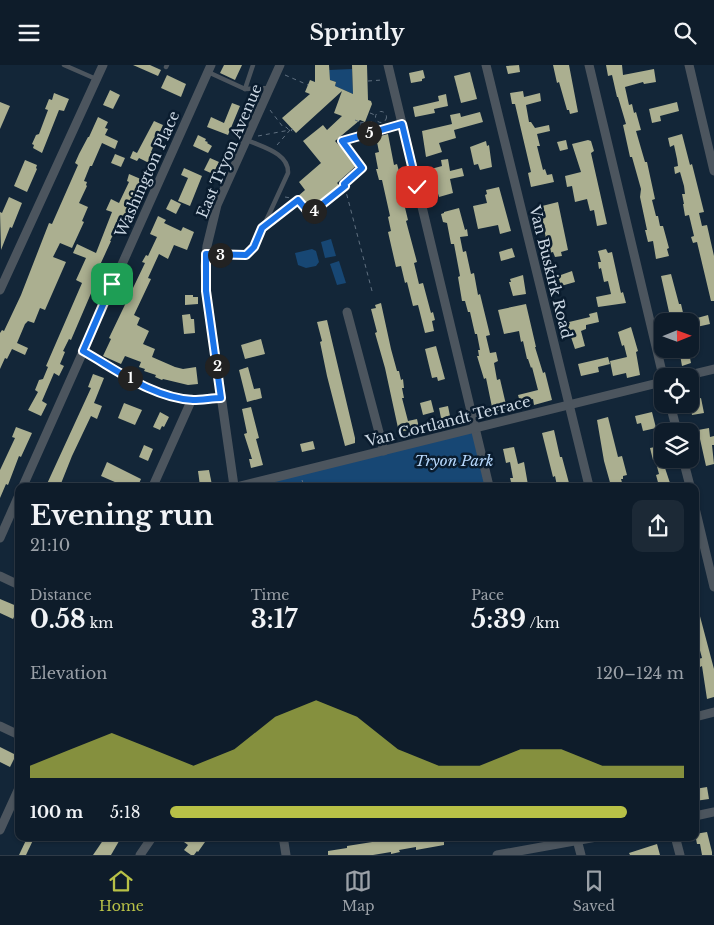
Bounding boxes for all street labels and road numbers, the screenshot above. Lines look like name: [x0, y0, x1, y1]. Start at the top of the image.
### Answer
street label: East Tryon Avenue: [192, 81, 266, 221]
street label: Washington Place: [110, 108, 183, 241]
street label: Van Buskirk Road: [525, 203, 577, 340]
street label: Van Cortlandt Terrace: [363, 391, 532, 451]

